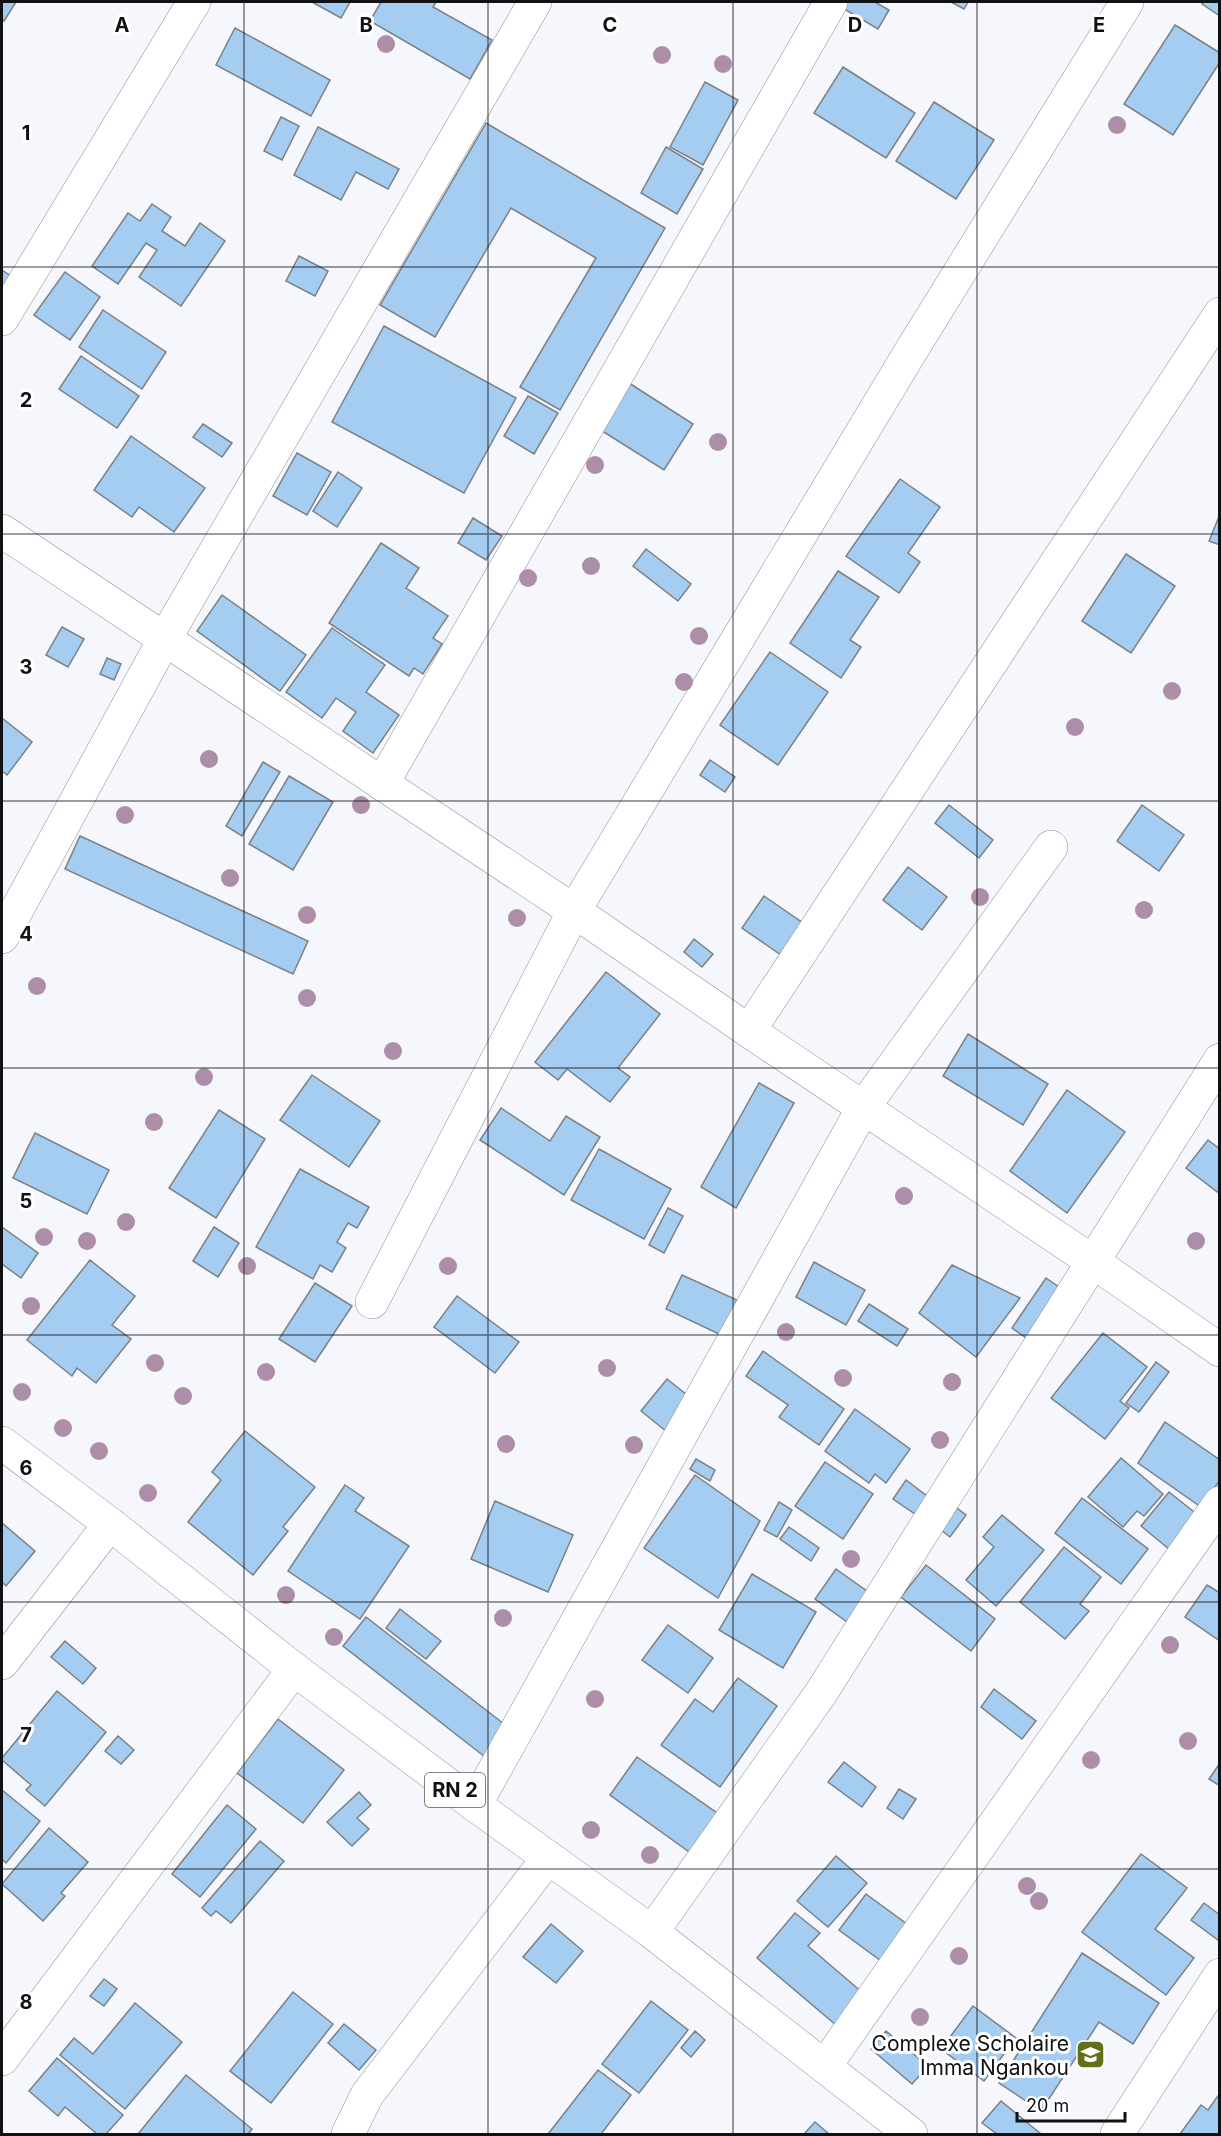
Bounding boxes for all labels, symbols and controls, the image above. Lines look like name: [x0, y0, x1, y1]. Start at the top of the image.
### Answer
text: A: [115, 13, 130, 37]
text: B: [359, 13, 373, 37]
text: C: [603, 13, 617, 37]
text: D: [848, 13, 862, 37]
text: E: [1093, 13, 1105, 37]
text: 1: [22, 121, 30, 145]
text: 2: [20, 388, 32, 412]
text: 3: [20, 655, 32, 679]
text: 4: [19, 922, 33, 946]
text: 5: [20, 1189, 32, 1213]
text: 6: [20, 1456, 33, 1480]
text: 7: [20, 1723, 32, 1747]
road number: RN 2: [425, 1773, 485, 1807]
text: 8: [19, 1990, 33, 2014]
place label: Complexe Scholaire Imma Ngankou: [872, 2031, 1069, 2080]
school or university icon: Complexe Scholaire Imma Ngankou: [1074, 2039, 1106, 2071]
scale bar: [1017, 2085, 1125, 2123]
text: 20 m: [1026, 2095, 1069, 2116]

